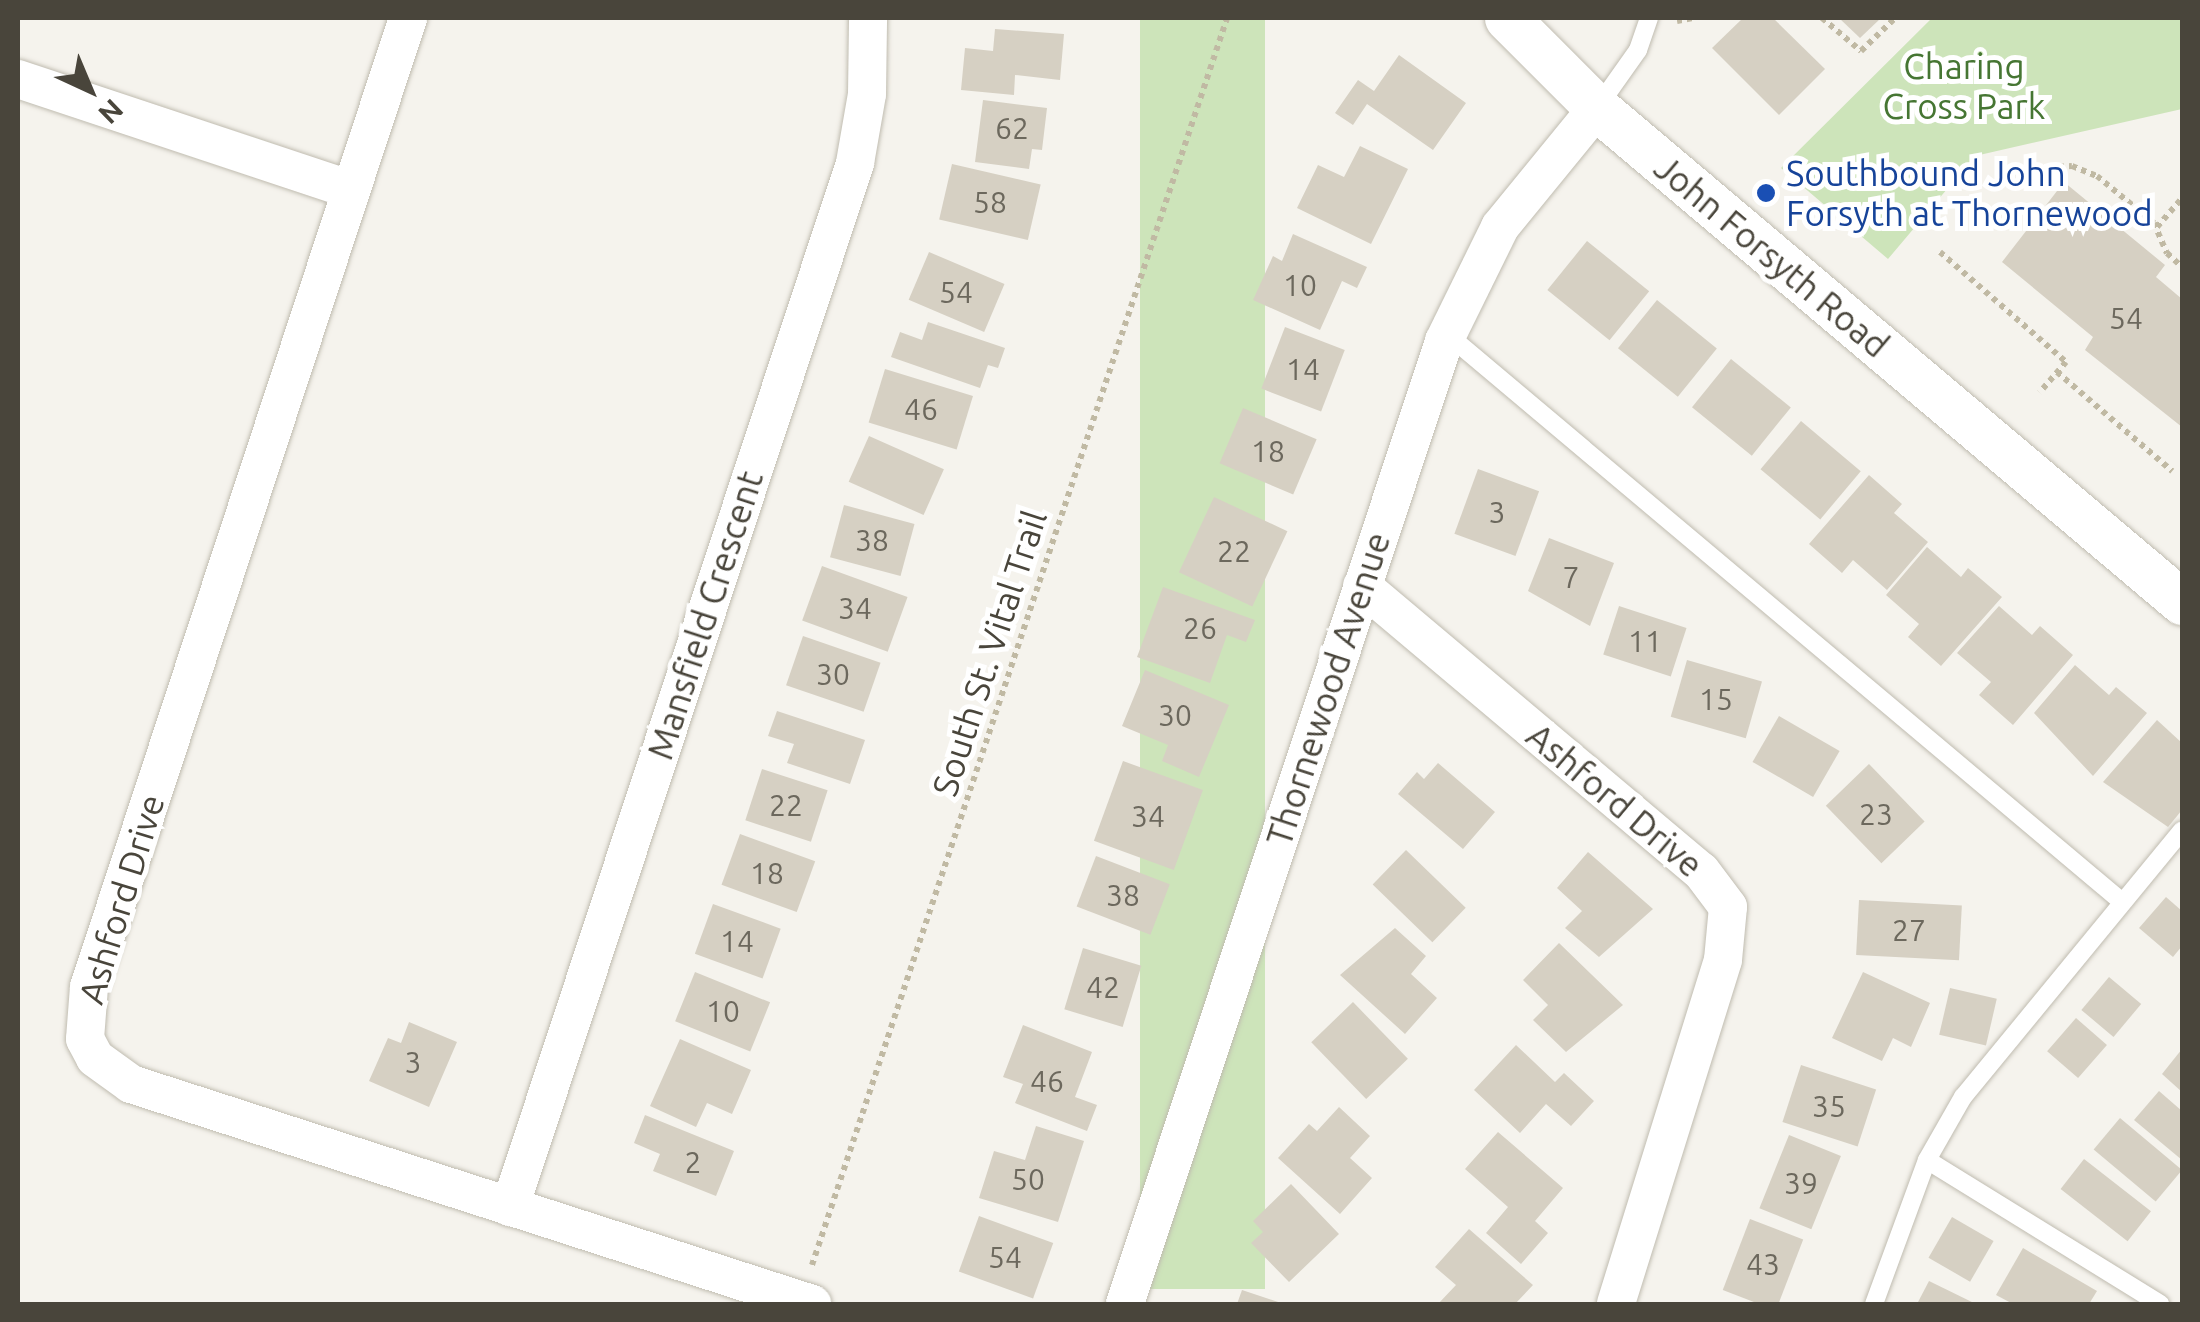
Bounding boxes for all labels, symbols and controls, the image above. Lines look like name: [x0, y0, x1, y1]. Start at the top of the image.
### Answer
north arrow: [40, 40, 140, 140]
park label: Charing Cross Park: [1882, 45, 2046, 127]
text: N: [93, 94, 129, 130]
house number: 62: [995, 110, 1029, 146]
street label: John Forsyth Road: [1647, 146, 1897, 366]
place label: Southbound John Forsyth at Thornewood: [1786, 152, 2153, 234]
marker: Southbound John Forsyth at Thornewood: [1755, 182, 1777, 204]
house number: 58: [973, 184, 1007, 220]
house number: 10: [1283, 267, 1317, 303]
house number: 54: [939, 274, 973, 310]
house number: 54: [2109, 300, 2143, 336]
house number: 14: [1286, 351, 1320, 387]
house number: 46: [904, 391, 938, 427]
house number: 18: [1251, 433, 1285, 469]
street label: Mansfield Crescent: [639, 465, 771, 765]
house number: 3: [1489, 494, 1505, 530]
street label: South St. Vital Trail: [923, 505, 1055, 801]
house number: 38: [855, 522, 889, 558]
street label: Thornewood Avenue: [1258, 527, 1398, 851]
house number: 22: [1217, 533, 1251, 569]
house number: 7: [1563, 559, 1579, 595]
house number: 34: [838, 590, 872, 626]
house number: 26: [1183, 610, 1217, 646]
house number: 11: [1628, 623, 1662, 659]
house number: 30: [816, 656, 850, 692]
house number: 15: [1699, 681, 1733, 717]
house number: 30: [1158, 697, 1192, 733]
street label: Ashford Drive: [1519, 714, 1711, 886]
house number: 22: [769, 787, 803, 823]
street label: Ashford Drive: [69, 789, 173, 1009]
house number: 23: [1859, 796, 1893, 832]
house number: 34: [1131, 798, 1165, 834]
house number: 18: [750, 855, 784, 891]
house number: 38: [1106, 877, 1140, 913]
house number: 27: [1892, 912, 1926, 948]
house number: 14: [720, 923, 754, 959]
house number: 42: [1086, 969, 1120, 1005]
house number: 10: [706, 993, 740, 1029]
house number: 3: [405, 1044, 421, 1080]
house number: 46: [1030, 1063, 1064, 1099]
house number: 35: [1812, 1088, 1846, 1124]
house number: 2: [685, 1144, 701, 1180]
house number: 50: [1011, 1161, 1045, 1197]
house number: 39: [1784, 1165, 1818, 1201]
house number: 54: [988, 1239, 1022, 1275]
house number: 43: [1746, 1246, 1780, 1282]

